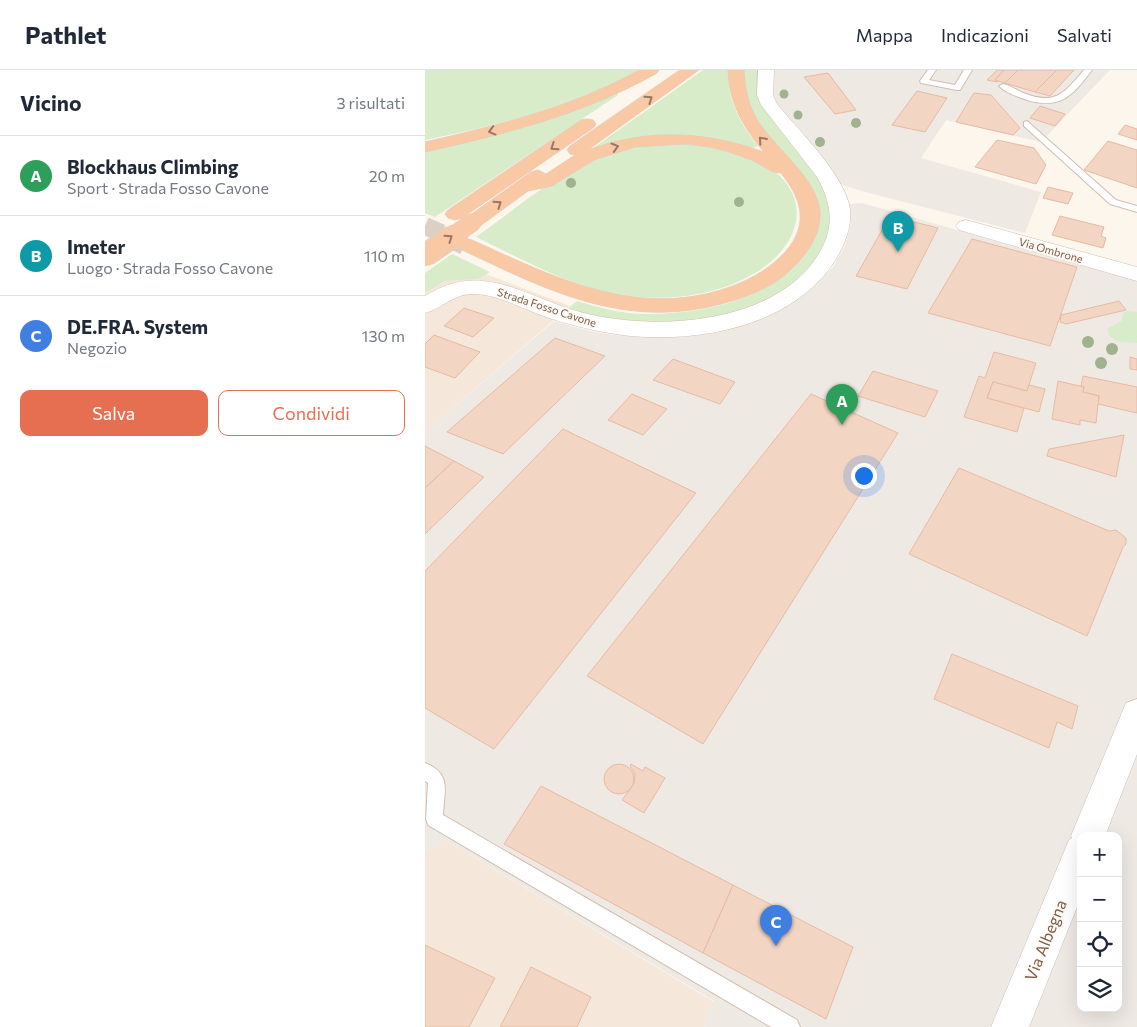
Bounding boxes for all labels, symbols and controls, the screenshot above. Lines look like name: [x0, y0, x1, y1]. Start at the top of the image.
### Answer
text: Pathlet: [25, 20, 106, 49]
text: Mappa: [856, 24, 913, 46]
text: Indicazioni: [941, 24, 1029, 46]
text: Salvati: [1057, 24, 1112, 46]
text: Vicino: [20, 90, 81, 115]
text: 3 risultati: [336, 93, 405, 112]
one-way arrow: [644, 96, 653, 105]
one-way arrow: [488, 125, 496, 135]
one-way arrow: [759, 137, 768, 146]
one-way arrow: [550, 140, 559, 150]
one-way arrow: [610, 142, 618, 152]
text: Blockhaus Climbing: [67, 155, 239, 178]
text: A: [30, 166, 42, 185]
text: 20 m: [369, 166, 405, 185]
text: Sport · Strada Fosso Cavone: [67, 178, 269, 197]
one-way arrow: [492, 201, 502, 210]
pin: B: [882, 211, 914, 252]
text: Imeter: [67, 235, 125, 258]
one-way arrow: [443, 235, 453, 244]
street label: Via Ombrone: [1017, 235, 1085, 265]
text: B: [31, 246, 41, 265]
text: 110 m: [364, 246, 405, 265]
text: Luogo · Strada Fosso Cavone: [67, 258, 273, 277]
street label: Strada Fosso Cavone: [496, 285, 598, 329]
text: DE.FRA. System: [67, 315, 208, 338]
text: C: [31, 326, 41, 345]
text: 130 m: [362, 326, 405, 345]
text: Negozio: [67, 338, 127, 357]
pin: A: [826, 384, 858, 425]
button: Salva: [20, 390, 208, 436]
button: Condividi: [218, 390, 405, 436]
your location: [851, 463, 877, 489]
map controls: [1077, 832, 1122, 1012]
button: +: [1077, 832, 1122, 877]
button: −: [1077, 877, 1122, 922]
street label: Via Albegna: [1020, 897, 1070, 983]
pin: C: [760, 905, 792, 946]
button: locate: [1077, 922, 1122, 967]
button: layers: [1077, 967, 1122, 1012]

